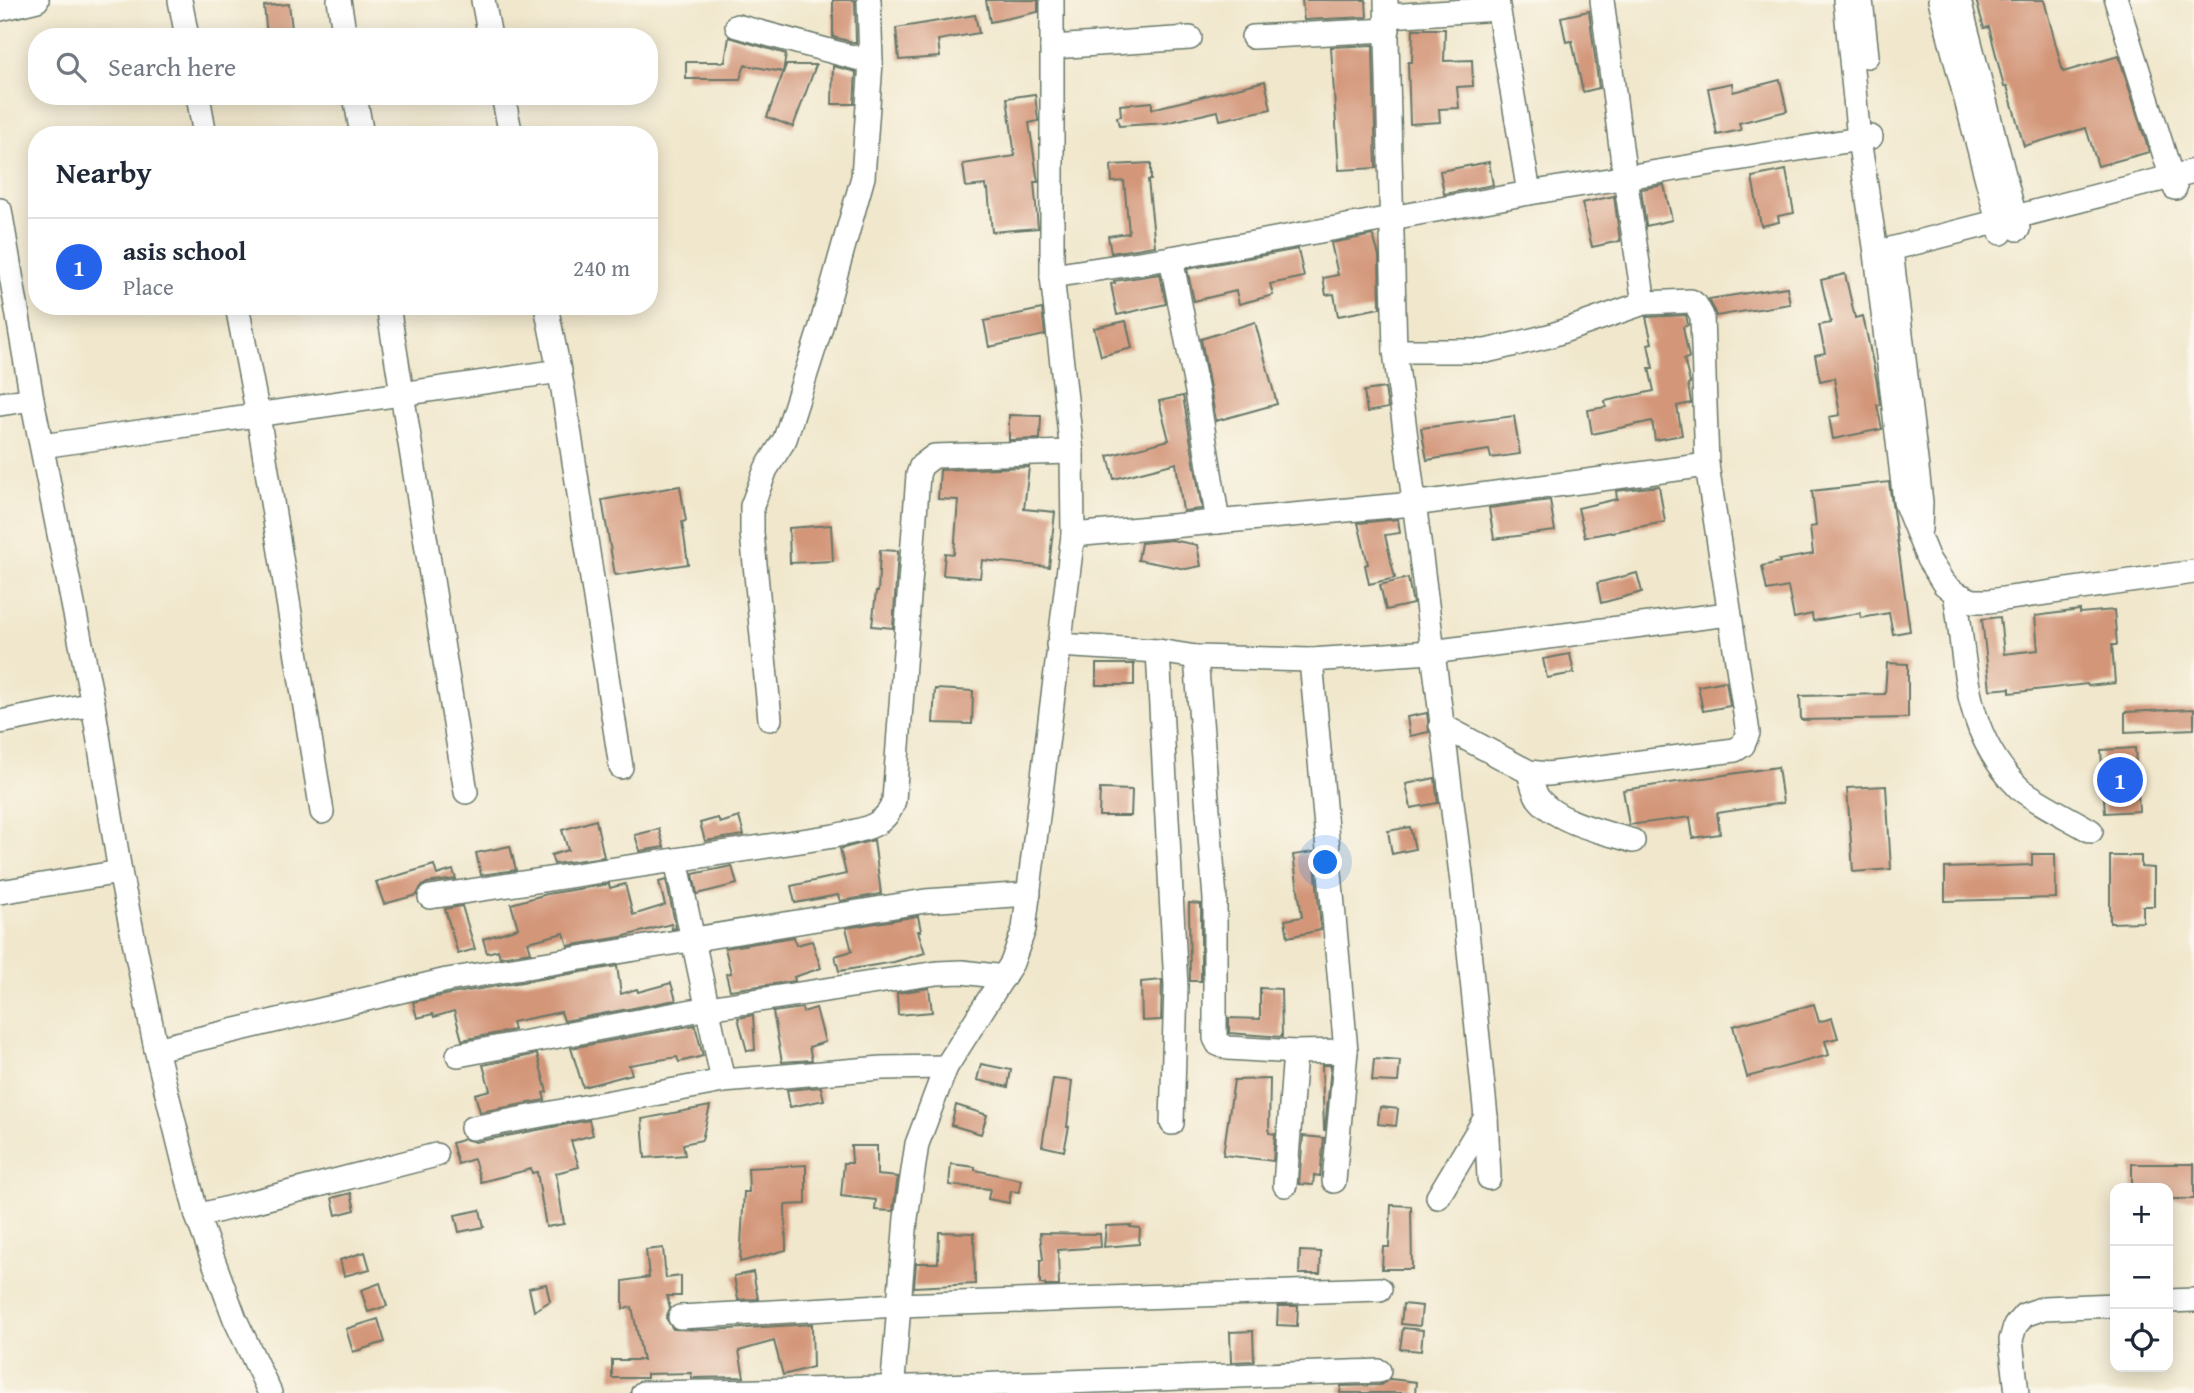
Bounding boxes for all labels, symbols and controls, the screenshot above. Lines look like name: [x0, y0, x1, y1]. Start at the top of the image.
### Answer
search box: [28, 28, 658, 105]
text: Search here: [108, 47, 236, 86]
icon: search: [52, 48, 90, 86]
text: Nearby: [56, 150, 152, 194]
text: asis school: [123, 231, 246, 270]
text: 1: [73, 251, 85, 284]
text: 240 m: [573, 251, 630, 284]
text: Place: [123, 270, 174, 303]
pin: 1: [2097, 754, 2143, 806]
your location: [1308, 845, 1342, 879]
map controls: [2110, 1183, 2173, 1372]
button: +: [2110, 1183, 2173, 1246]
button: −: [2110, 1246, 2173, 1309]
button: locate: [2110, 1309, 2173, 1372]

